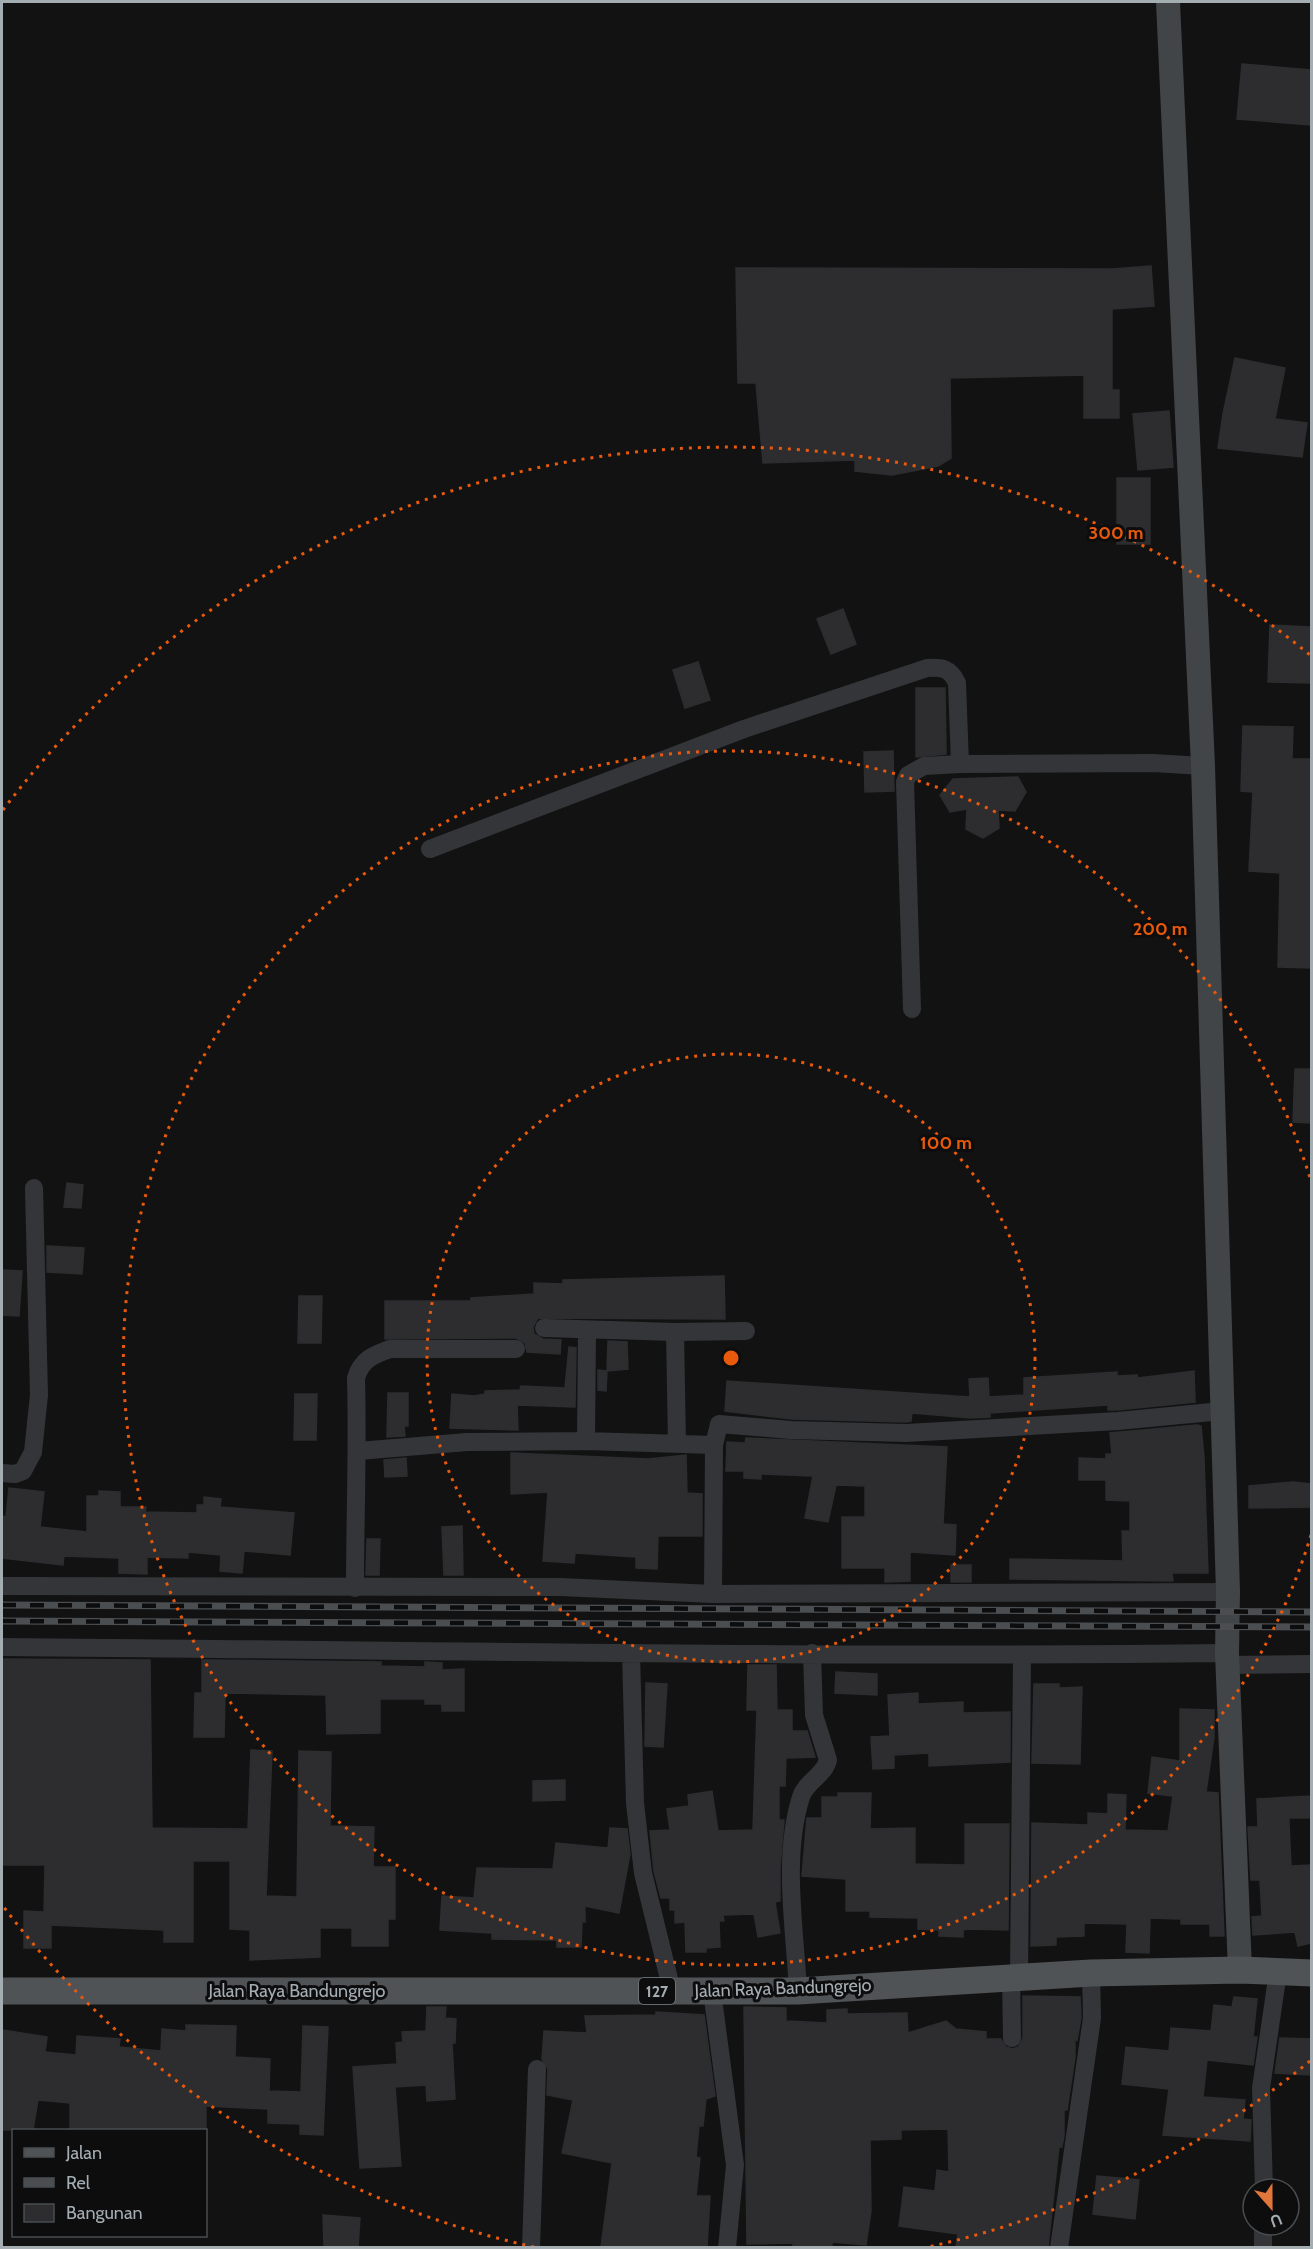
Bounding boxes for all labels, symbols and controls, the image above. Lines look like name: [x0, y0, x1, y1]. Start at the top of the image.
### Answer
text: 300 m: [1089, 522, 1143, 544]
text: 200 m: [1133, 918, 1187, 940]
text: 100 m: [920, 1132, 972, 1154]
centre of rings: [721, 1348, 741, 1368]
street label: Jalan Raya Bandungrejo: [693, 1974, 872, 2002]
road number: 127: [639, 1978, 675, 2004]
street label: Jalan Raya Bandungrejo: [207, 1980, 386, 2002]
legend: [12, 2129, 207, 2237]
text: Jalan: [65, 2142, 102, 2164]
text: Rel: [66, 2172, 91, 2194]
north arrow: [1241, 2177, 1301, 2237]
text: Bangunan: [66, 2202, 143, 2224]
text: U: [1267, 2210, 1285, 2231]

